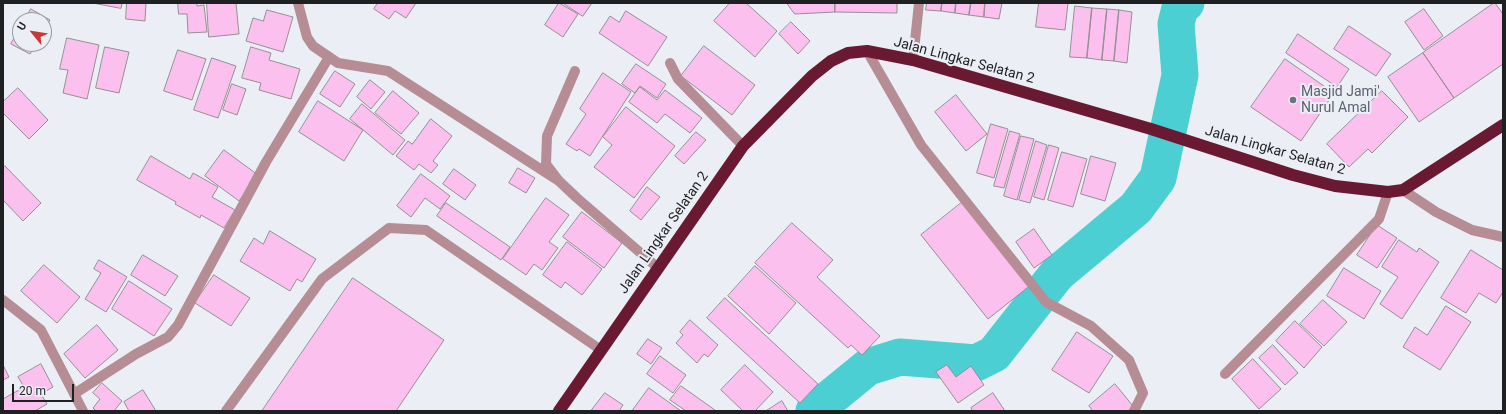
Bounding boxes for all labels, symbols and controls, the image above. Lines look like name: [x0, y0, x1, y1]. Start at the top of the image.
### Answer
north arrow: [12, 12, 52, 52]
text: U: [15, 20, 29, 33]
street label: Jalan Lingkar Selatan 2: [892, 34, 1036, 88]
place label: Masjid Jami' Nurul Amal: [1301, 84, 1380, 116]
marker: Masjid Jami' Nurul Amal: [1288, 95, 1298, 105]
street label: Jalan Lingkar Selatan 2: [1203, 123, 1347, 179]
street label: Jalan Lingkar Selatan 2: [616, 169, 712, 297]
scale bar: [14, 376, 76, 402]
text: 20 m: [19, 384, 46, 398]

